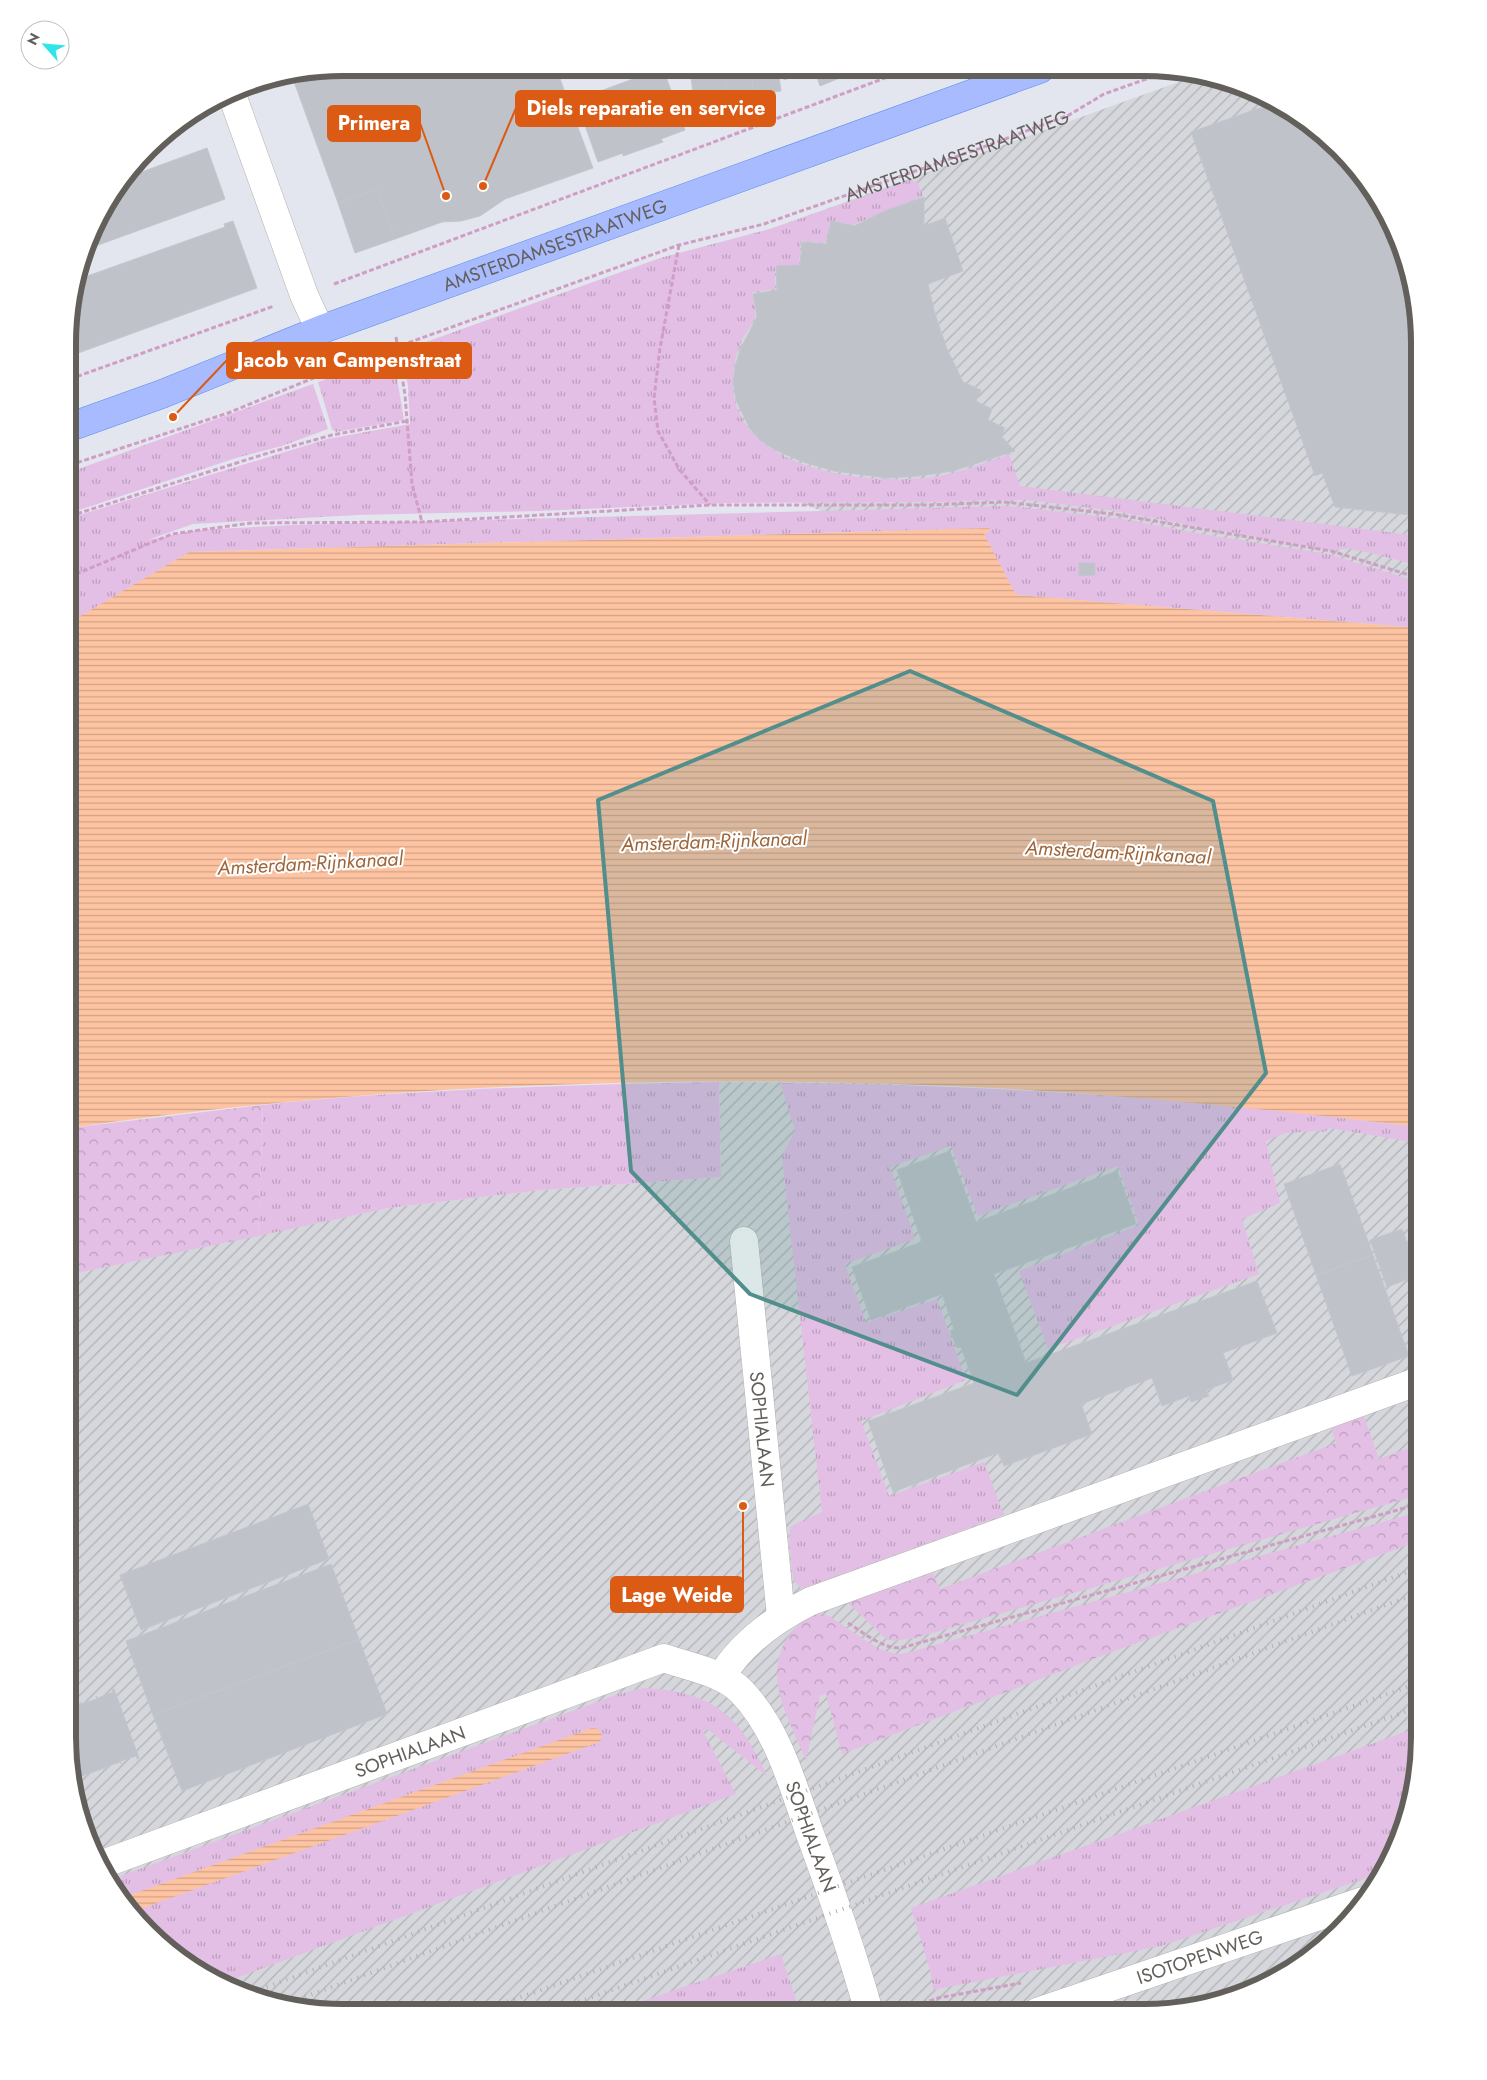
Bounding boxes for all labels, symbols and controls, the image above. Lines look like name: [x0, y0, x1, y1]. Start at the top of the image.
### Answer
north arrow: [20, 20, 70, 70]
text: N: [22, 30, 45, 49]
callout: Diels reparatie en service: [516, 91, 775, 126]
text: Diels reparatie en service: [527, 94, 765, 123]
street label: AMSTERDAMSESTRAATWEG: [841, 103, 1073, 209]
callout: Primera: [328, 106, 420, 141]
text: Primera: [338, 109, 410, 138]
street label: AMSTERDAMSESTRAATWEG: [439, 192, 671, 298]
callout: Jacob van Campenstraat: [227, 343, 471, 378]
text: Jacob van Campenstraat: [233, 346, 462, 375]
water label: Amsterdam-Rijnkanaal: [620, 824, 809, 859]
water label: Amsterdam-Rijnkanaal: [1023, 833, 1213, 872]
water label: Amsterdam-Rijnkanaal: [216, 844, 405, 883]
street label: SOPHIALAAN: [743, 1370, 781, 1488]
callout: Lage Weide: [611, 1577, 743, 1612]
text: Lage Weide: [621, 1581, 733, 1610]
street label: SOPHIALAAN: [351, 1719, 469, 1784]
street label: SOPHIALAAN: [779, 1777, 843, 1896]
street label: ISOTOPENWEG: [1133, 1923, 1267, 1991]

